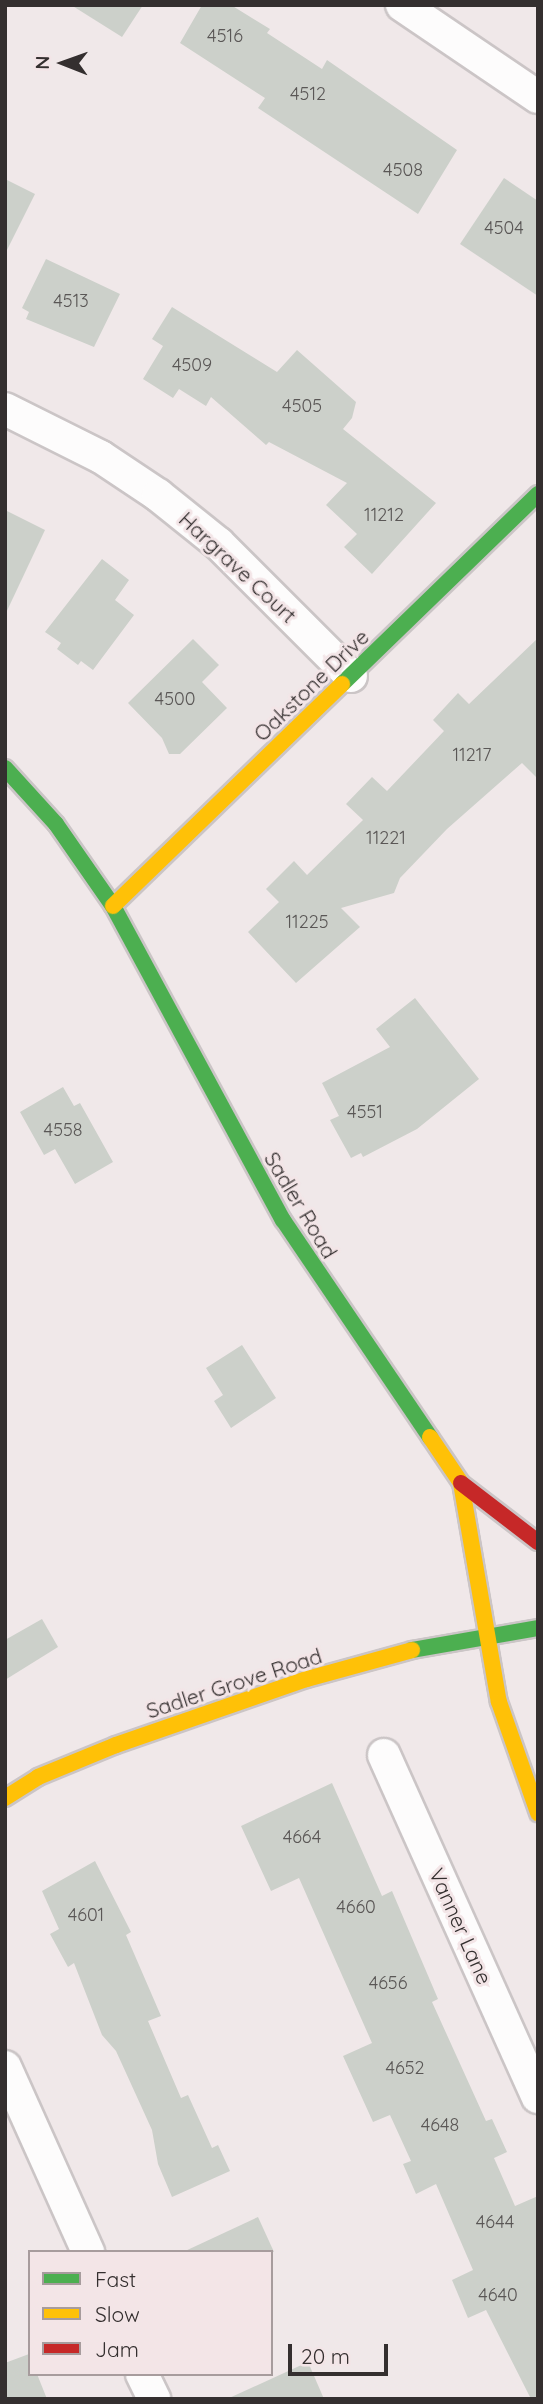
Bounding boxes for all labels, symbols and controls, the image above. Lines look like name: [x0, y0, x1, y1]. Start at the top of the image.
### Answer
house number: 4516: [207, 25, 243, 47]
north arrow: [28, 28, 98, 98]
text: N: [30, 55, 54, 70]
house number: 4512: [290, 83, 326, 105]
house number: 4508: [383, 159, 423, 181]
house number: 4504: [484, 217, 524, 239]
house number: 4513: [53, 290, 89, 312]
house number: 4509: [172, 354, 212, 376]
house number: 4505: [282, 395, 322, 417]
house number: 11212: [364, 504, 404, 526]
street label: Hargrave Court: [174, 506, 302, 628]
street label: Oakstone Drive: [248, 624, 374, 746]
house number: 4500: [155, 688, 195, 710]
house number: 11217: [452, 744, 492, 766]
house number: 11221: [366, 827, 406, 849]
house number: 11225: [285, 911, 329, 933]
house number: 4551: [347, 1101, 383, 1123]
house number: 4558: [44, 1119, 82, 1141]
street label: Sadler Road: [259, 1147, 343, 1263]
street label: Sadler Grove Road: [143, 1643, 325, 1723]
house number: 4664: [283, 1826, 321, 1848]
street label: Vanner Lane: [424, 1864, 498, 1988]
house number: 4660: [336, 1896, 376, 1918]
house number: 4601: [68, 1904, 104, 1926]
house number: 4656: [369, 1972, 407, 1994]
house number: 4652: [386, 2057, 424, 2079]
house number: 4648: [421, 2114, 459, 2136]
house number: 4644: [476, 2211, 514, 2233]
legend: [28, 2250, 273, 2376]
text: Fast: [95, 2266, 136, 2292]
house number: 4640: [478, 2284, 518, 2306]
text: Slow: [95, 2301, 140, 2327]
scale bar: [291, 2330, 391, 2374]
text: Jam: [95, 2336, 139, 2362]
text: 20 m: [301, 2343, 350, 2369]

